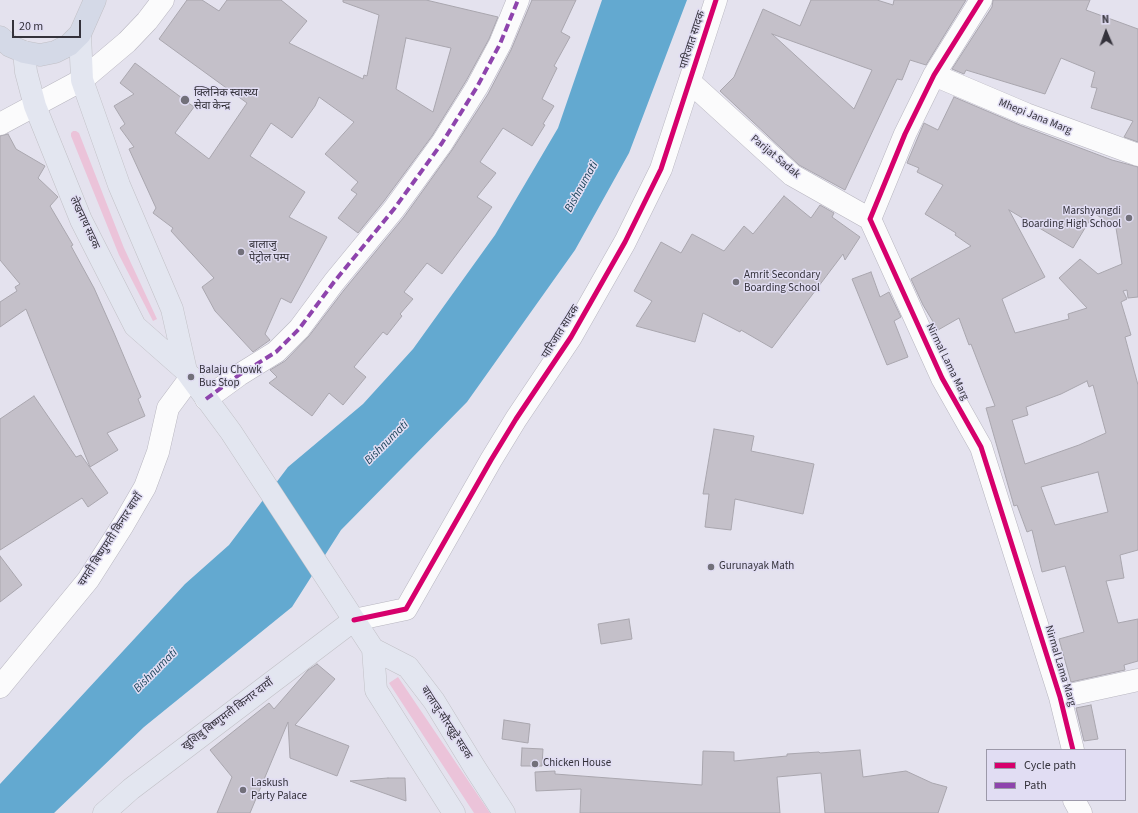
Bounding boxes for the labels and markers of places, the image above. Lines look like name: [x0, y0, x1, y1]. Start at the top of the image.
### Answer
place label: क्लिनिक स्वास्थ्य सेवा केन्द्र: [194, 87, 258, 113]
marker: क्लिनिक स्वास्थ्य सेवा केन्द्र: [179, 94, 191, 106]
place label: Marshyangdi Boarding High School: [1022, 205, 1121, 231]
marker: Marshyangdi Boarding High School: [1124, 213, 1134, 223]
place label: बालाजु पेट्रोल पम्प: [249, 239, 289, 265]
marker: बालाजु पेट्रोल पम्प: [236, 247, 246, 257]
place label: Amrit Secondary Boarding School: [744, 269, 821, 295]
marker: Amrit Secondary Boarding School: [731, 277, 741, 287]
place label: Balaju Chowk Bus Stop: [199, 364, 262, 390]
marker: Balaju Chowk Bus Stop: [186, 372, 196, 382]
place label: Gurunayak Math: [719, 560, 794, 574]
marker: Gurunayak Math: [706, 562, 716, 572]
place label: Chicken House: [543, 757, 611, 771]
marker: Chicken House: [530, 759, 540, 769]
place label: Laskush Party Palace: [251, 777, 307, 803]
marker: Laskush Party Palace: [238, 785, 248, 795]

